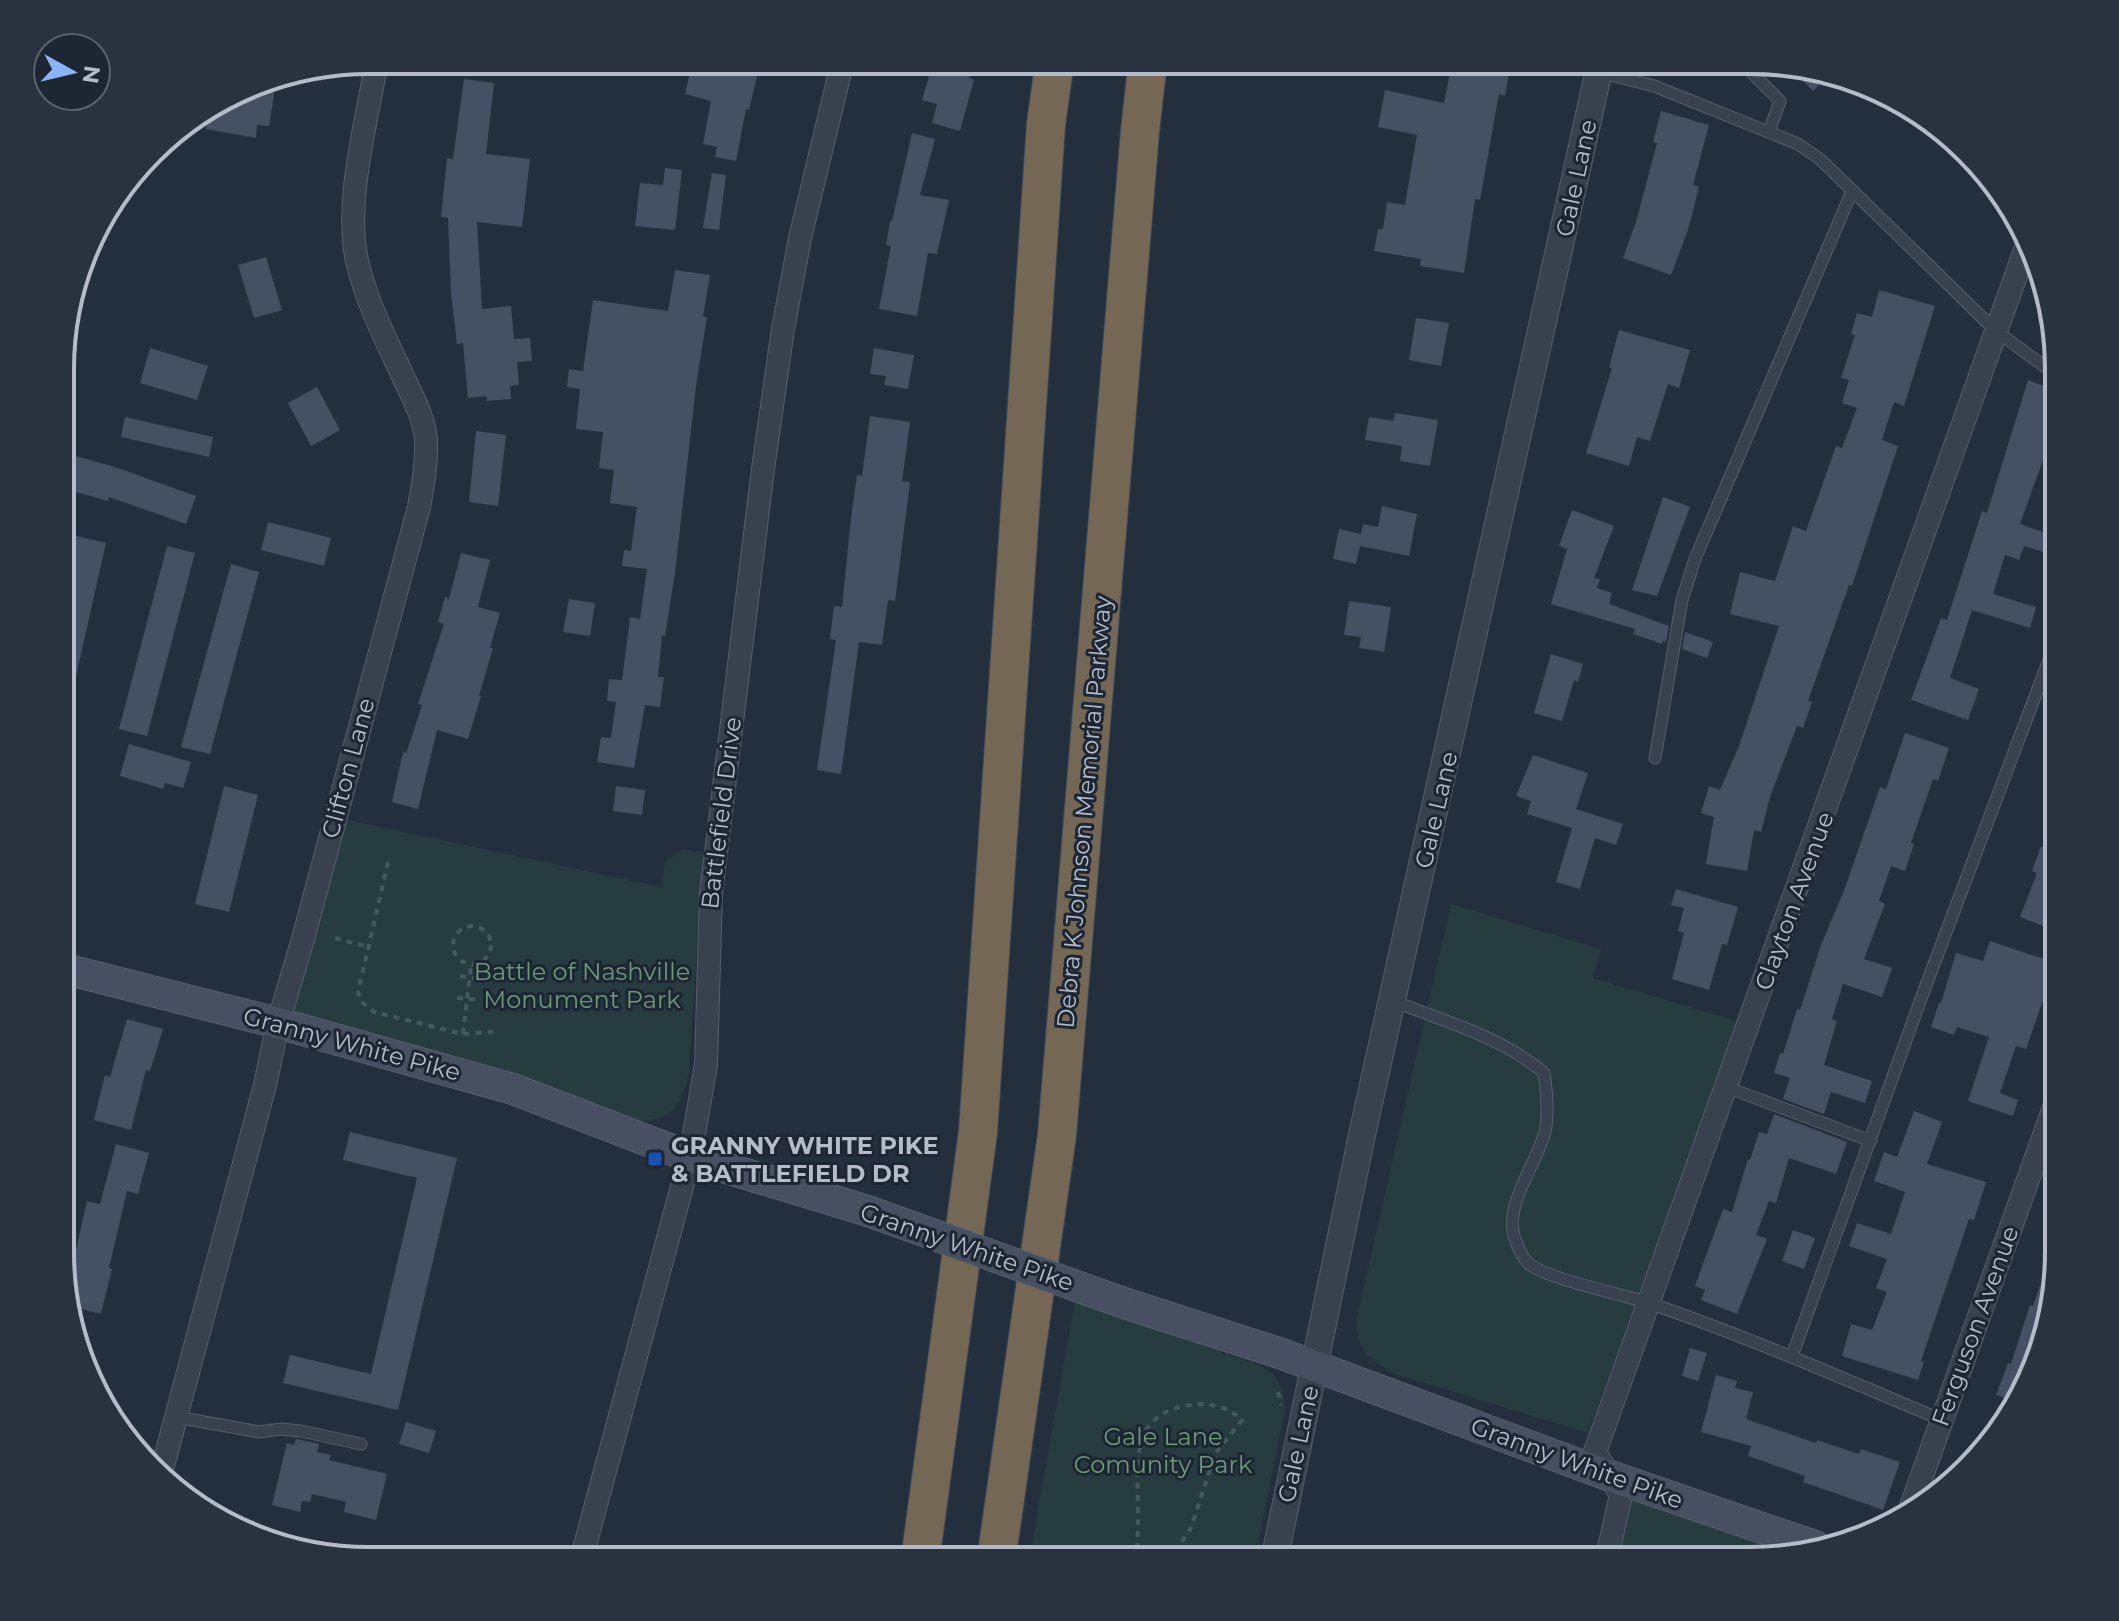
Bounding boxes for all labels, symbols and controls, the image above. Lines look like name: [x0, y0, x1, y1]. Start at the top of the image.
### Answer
north arrow: [32, 32, 112, 112]
text: N: [77, 64, 106, 85]
street label: Gale Lane: [1549, 117, 1603, 239]
street label: Debra K Johnson Memorial Parkway: [1051, 595, 1117, 1029]
street label: Clifton Lane: [315, 695, 381, 841]
street label: Battlefield Drive: [695, 715, 747, 911]
street label: Gale Lane: [1408, 749, 1464, 871]
street label: Clayton Avenue: [1748, 808, 1840, 994]
park label: Battle of Nashville Monument Park: [474, 957, 690, 1014]
street label: Granny White Pike: [240, 1001, 464, 1087]
place label: GRANNY WHITE PIKE & BATTLEFIELD DR: [671, 1131, 939, 1188]
marker: GRANNY WHITE PIKE & BATTLEFIELD DR: [646, 1150, 664, 1168]
street label: Granny White Pike: [857, 1197, 1077, 1297]
street label: Ferguson Avenue: [1925, 1222, 2025, 1430]
street label: Gale Lane: [1271, 1383, 1325, 1505]
street label: Granny White Pike: [1467, 1411, 1687, 1515]
park label: Gale Lane Comunity Park: [1074, 1422, 1253, 1479]

